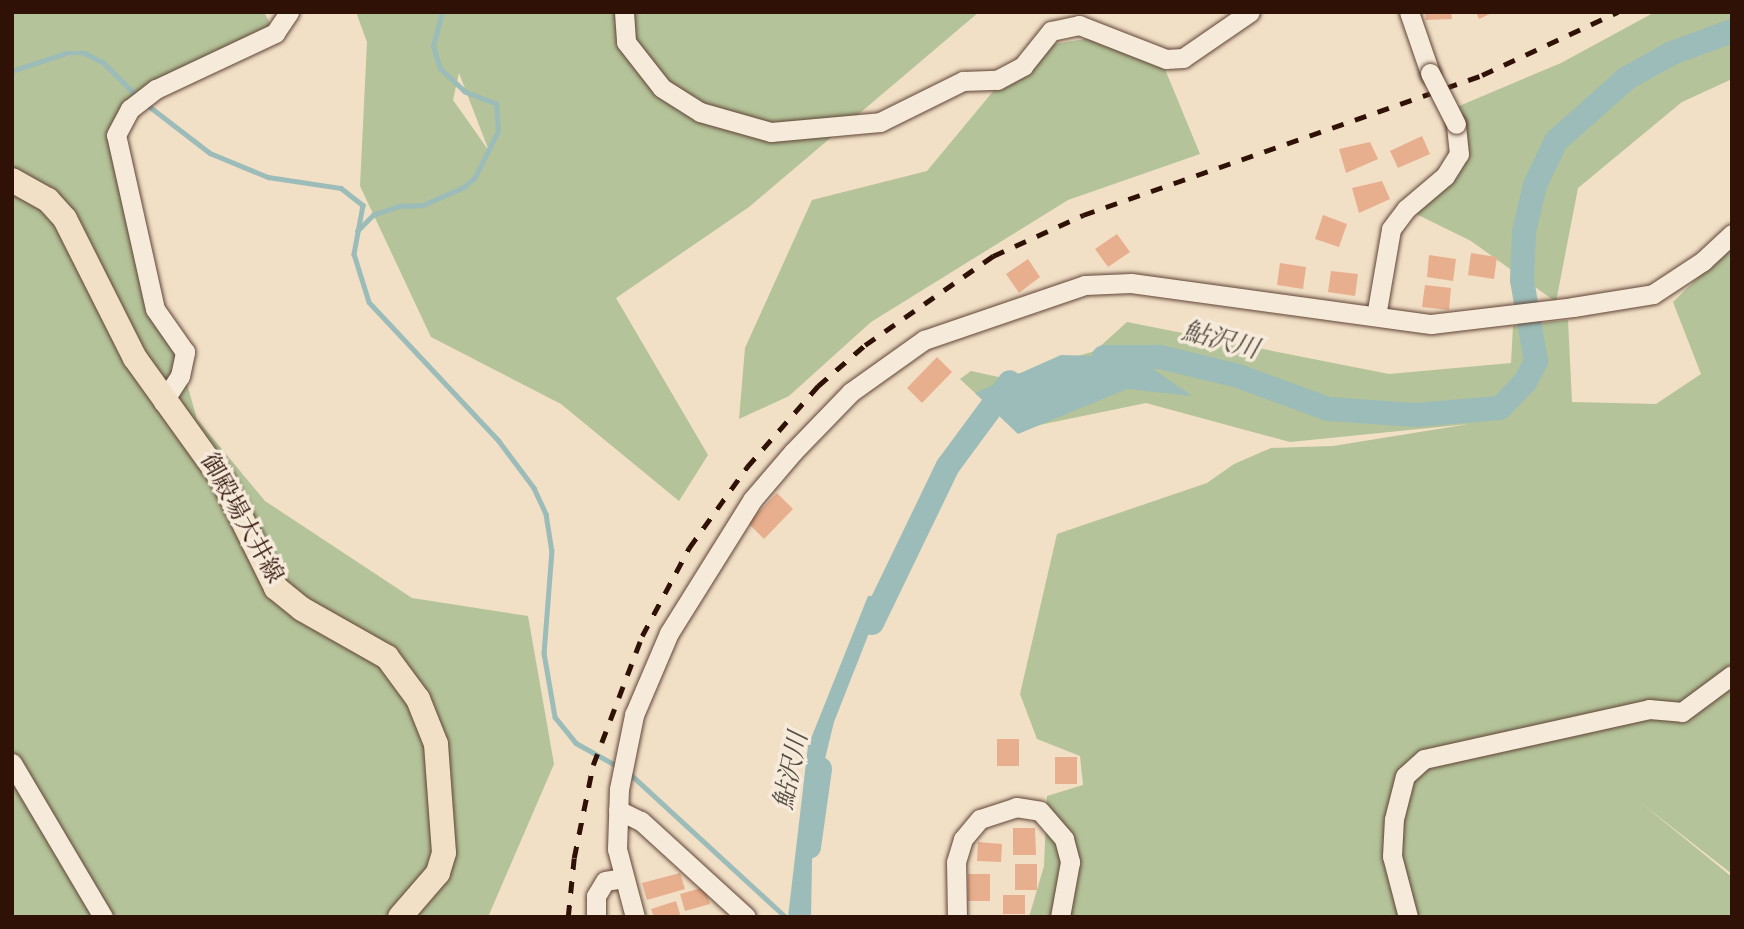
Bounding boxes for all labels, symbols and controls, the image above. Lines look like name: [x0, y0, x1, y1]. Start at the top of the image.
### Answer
water label: 鮎沢川: [1178, 317, 1262, 367]
street label: 御殿場大井線: [192, 449, 288, 589]
water label: 鮎沢川: [770, 730, 816, 812]

